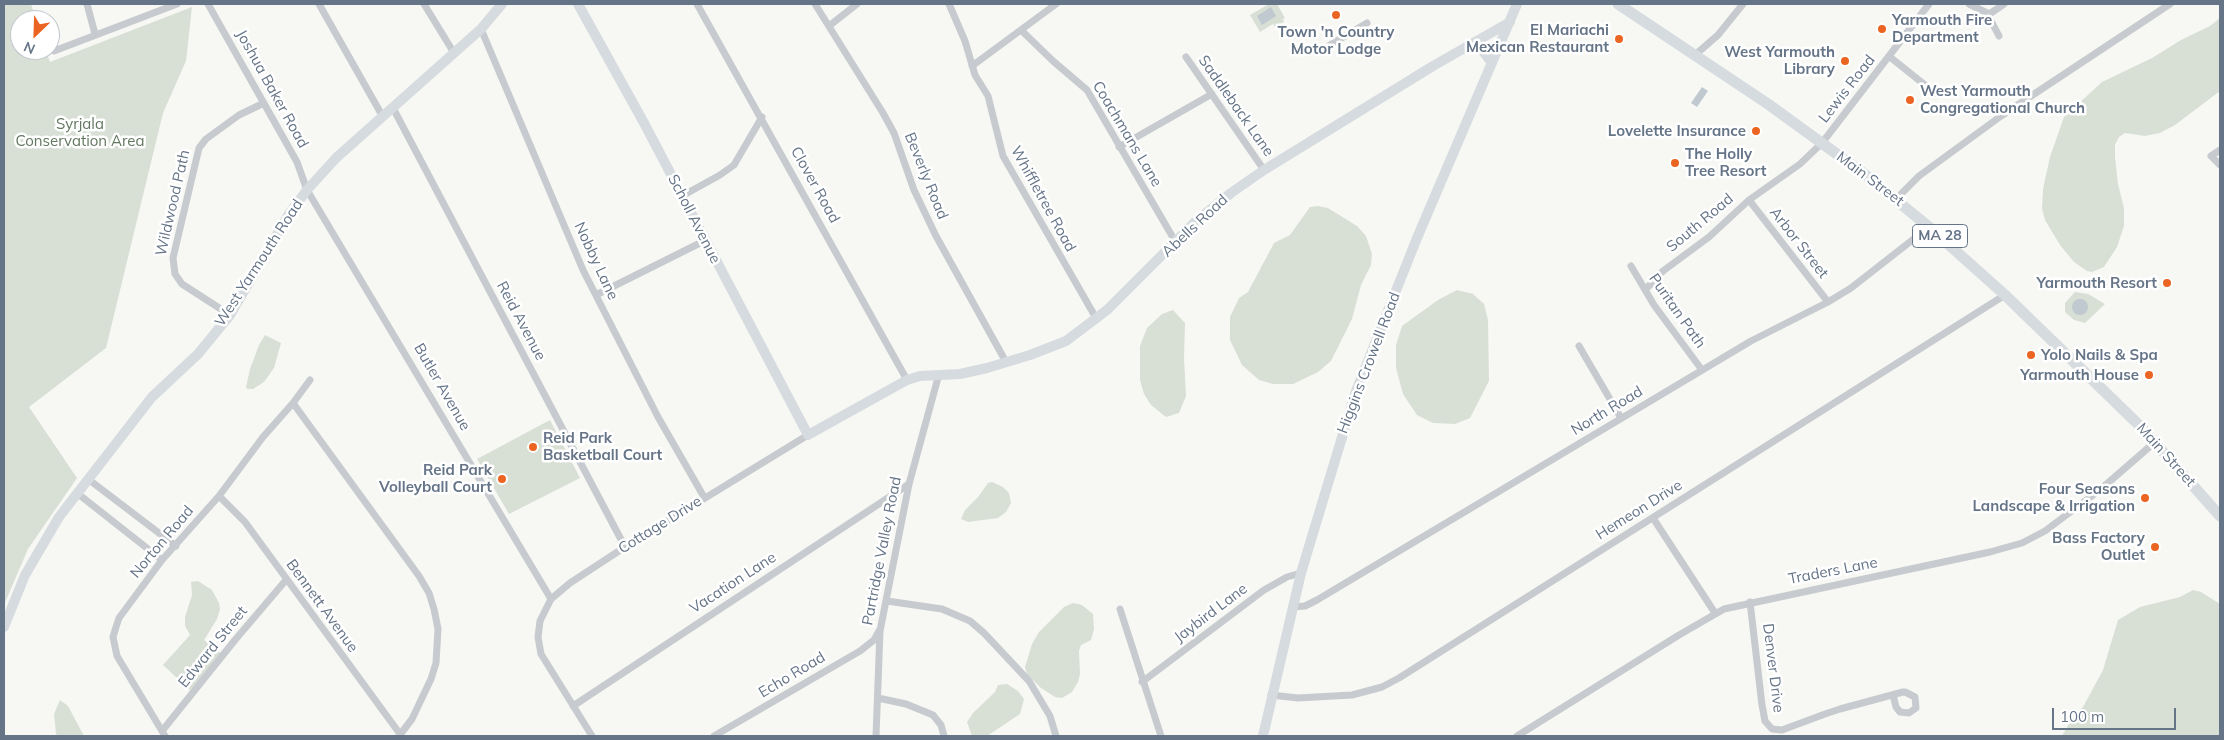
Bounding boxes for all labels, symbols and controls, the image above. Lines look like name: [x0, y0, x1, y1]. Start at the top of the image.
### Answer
marker: Town 'n Country Motor Lodge: [1330, 9, 1342, 21]
north arrow: [10, 10, 60, 60]
place label: Yarmouth Fire Department: [1892, 11, 1992, 46]
place label: El Mariachi Mexican Restaurant: [1466, 21, 1609, 56]
place label: Town 'n Country Motor Lodge: [1278, 23, 1394, 58]
marker: Yarmouth Fire Department: [1876, 23, 1888, 35]
street label: Joshua Baker Road: [232, 27, 312, 151]
marker: El Mariachi Mexican Restaurant: [1613, 33, 1625, 45]
text: N: [21, 37, 38, 58]
place label: West Yarmouth Library: [1724, 43, 1835, 78]
street label: Saddleback Lane: [1194, 52, 1278, 160]
street label: Lewis Road: [1815, 52, 1879, 126]
marker: West Yarmouth Library: [1839, 55, 1851, 67]
street label: Coachmans Lane: [1088, 78, 1166, 190]
place label: West Yarmouth Congregational Church: [1920, 82, 2085, 117]
marker: West Yarmouth Congregational Church: [1904, 94, 1916, 106]
park label: Syrjala Conservation Area: [15, 115, 145, 150]
place label: Lovelette Insurance: [1608, 122, 1746, 140]
marker: Lovelette Insurance: [1750, 125, 1762, 137]
street label: Beverly Road: [900, 130, 952, 222]
street label: Whiffletree Road: [1006, 143, 1080, 255]
street label: Clover Road: [787, 144, 843, 226]
place label: The Holly Tree Resort: [1685, 145, 1766, 180]
street label: Wildwood Path: [152, 148, 194, 258]
street label: Main Street: [1833, 148, 1907, 210]
marker: The Holly Tree Resort: [1669, 157, 1681, 169]
street label: Scholl Avenue: [664, 172, 724, 266]
street label: South Road: [1663, 190, 1737, 256]
street label: Abells Road: [1158, 191, 1232, 261]
street label: West Yarmouth Road: [211, 196, 307, 330]
street label: Arbor Street: [1766, 204, 1832, 282]
street label: Nobby Lane: [570, 219, 622, 303]
road number: MA 28: [1912, 225, 1968, 248]
street label: Puritan Path: [1645, 270, 1709, 352]
place label: Yarmouth Resort: [2036, 274, 2157, 292]
marker: Yarmouth Resort: [2161, 277, 2173, 289]
street label: Reid Avenue: [493, 278, 549, 364]
street label: Higgins Crowell Road: [1334, 290, 1404, 436]
street label: Butler Avenue: [410, 340, 474, 434]
place label: Yolo Nails & Spa: [2041, 346, 2158, 364]
marker: Yolo Nails & Spa: [2025, 349, 2037, 361]
place label: Yarmouth House: [2020, 366, 2139, 384]
marker: Yarmouth House: [2143, 369, 2155, 381]
street label: North Road: [1568, 383, 1646, 439]
street label: Main Street: [2133, 419, 2199, 491]
place label: Reid Park Basketball Court: [543, 429, 662, 464]
marker: Reid Park Basketball Court: [527, 441, 539, 453]
place label: Reid Park Volleyball Court: [379, 461, 492, 496]
marker: Reid Park Volleyball Court: [496, 473, 508, 485]
street label: Partridge Valley Road: [859, 475, 905, 627]
street label: Hemeon Drive: [1592, 476, 1686, 544]
place label: Four Seasons Landscape & Irrigation: [1972, 480, 2135, 515]
street label: Cottage Drive: [615, 492, 705, 558]
marker: Four Seasons Landscape & Irrigation: [2139, 492, 2151, 504]
street label: Norton Road: [127, 502, 197, 582]
place label: Bass Factory Outlet: [2052, 529, 2145, 564]
marker: Bass Factory Outlet: [2149, 541, 2161, 553]
street label: Vacation Lane: [687, 548, 779, 618]
street label: Traders Lane: [1787, 554, 1879, 588]
street label: Bennett Avenue: [282, 556, 362, 656]
street label: Jaybird Lane: [1171, 580, 1251, 646]
street label: Edward Street: [175, 603, 251, 691]
street label: Denver Drive: [1759, 622, 1787, 714]
street label: Echo Road: [756, 648, 828, 702]
scale bar: [2054, 698, 2178, 730]
text: 100 m: [2060, 707, 2104, 726]

